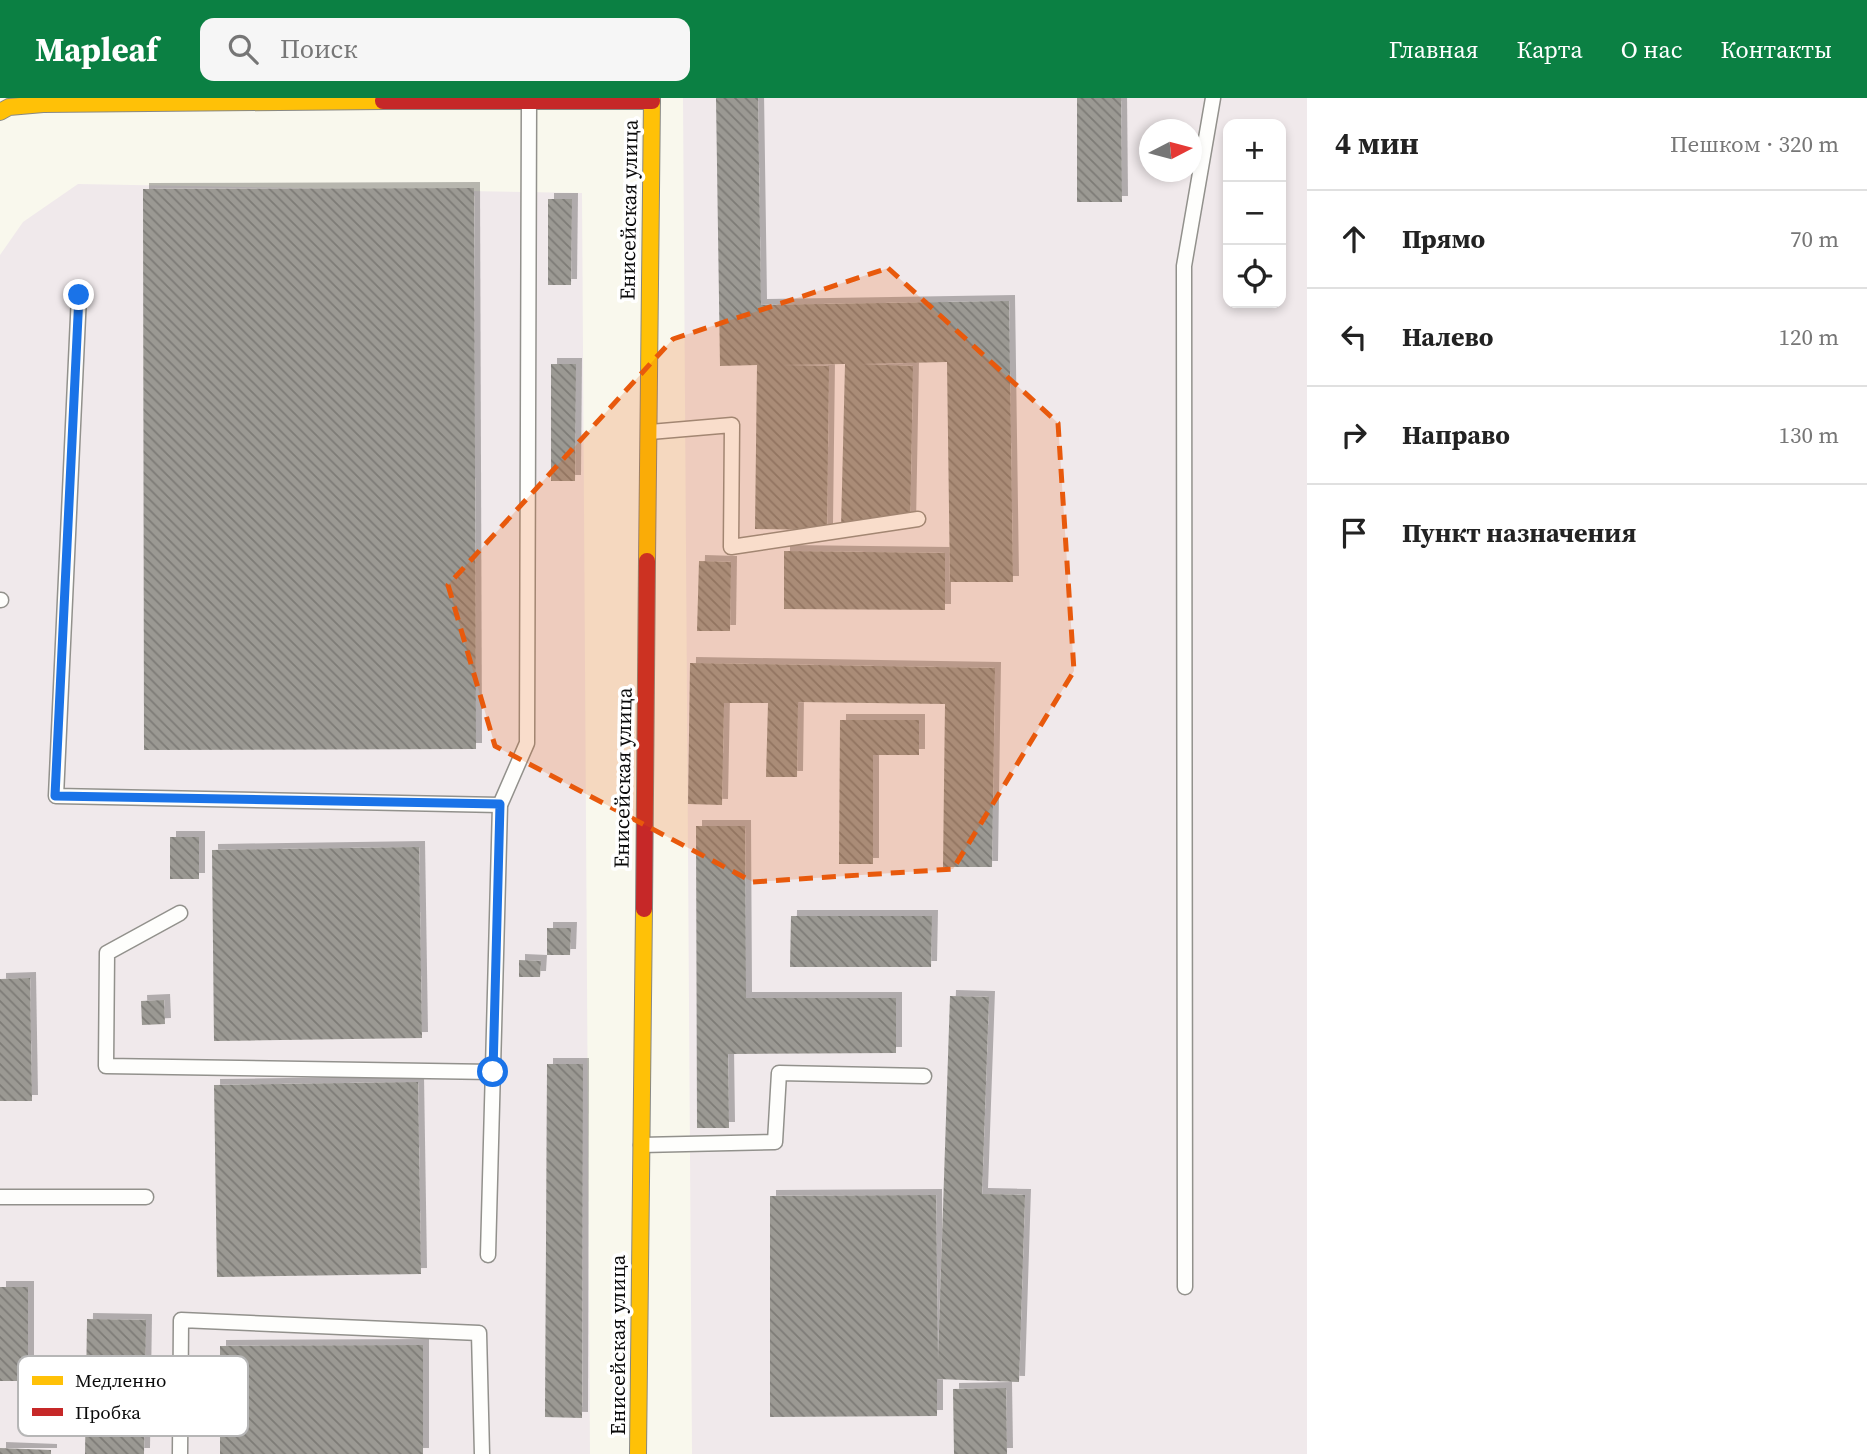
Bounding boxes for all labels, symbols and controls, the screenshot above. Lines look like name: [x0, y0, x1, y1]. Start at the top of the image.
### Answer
search box: [200, 18, 690, 81]
text: Mapleaf: [35, 27, 158, 72]
icon: search: [224, 30, 262, 68]
text: Поиск: [280, 31, 358, 67]
text: Главная: [1389, 33, 1478, 66]
text: Карта: [1516, 33, 1583, 66]
text: О нас: [1621, 33, 1682, 66]
text: Контакты: [1720, 33, 1832, 66]
street label: Енисейская улица: [612, 119, 645, 301]
north arrow: [1139, 119, 1202, 182]
map controls: [1223, 119, 1286, 308]
button: +: [1223, 119, 1286, 182]
text: 4 мин: [1335, 123, 1419, 164]
text: Пешком · 320 m: [1670, 128, 1839, 160]
button: −: [1223, 182, 1286, 245]
icon: ahead: [1335, 220, 1373, 258]
text: Прямо: [1402, 221, 1485, 257]
text: 70 m: [1790, 223, 1839, 255]
button: locate: [1223, 245, 1286, 308]
route end: [63, 279, 94, 310]
icon: left: [1335, 318, 1373, 356]
text: Налево: [1402, 319, 1493, 355]
text: 120 m: [1778, 321, 1839, 353]
icon: right: [1335, 416, 1373, 454]
text: Направо: [1402, 417, 1510, 453]
text: 130 m: [1778, 419, 1839, 451]
icon: arrive: [1335, 514, 1373, 552]
text: Пункт назначения: [1402, 515, 1636, 551]
street label: Енисейская улица: [606, 687, 639, 869]
route start: [477, 1056, 508, 1087]
street label: Енисейская улица: [603, 1254, 632, 1436]
legend: [18, 1356, 248, 1436]
text: Медленно: [75, 1367, 166, 1393]
text: Пробка: [75, 1399, 141, 1425]

